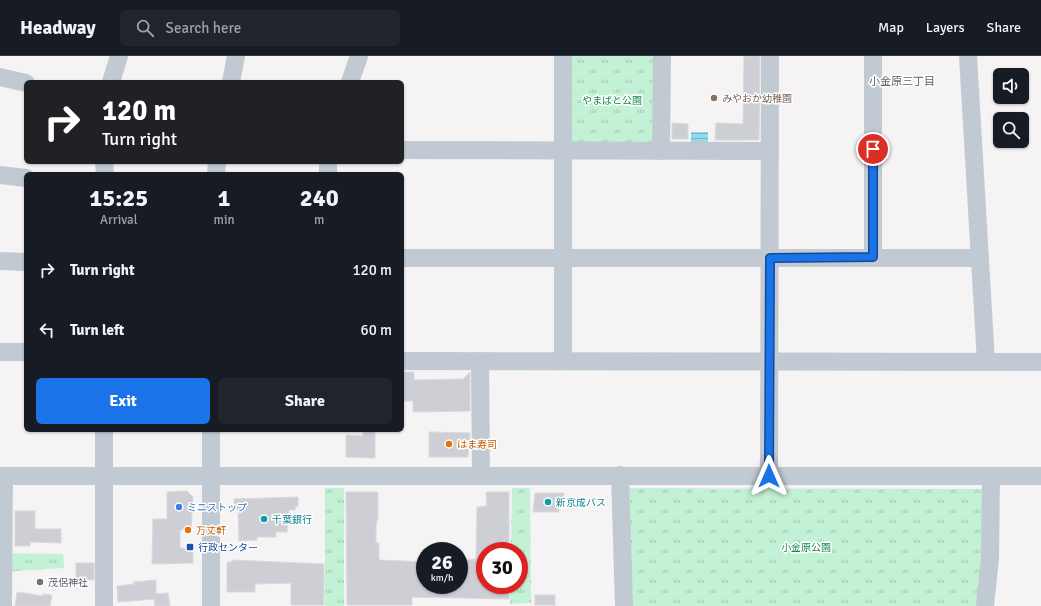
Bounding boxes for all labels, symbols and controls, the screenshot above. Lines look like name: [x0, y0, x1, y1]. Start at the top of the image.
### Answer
search box: [120, 10, 400, 46]
text: Headway: [20, 16, 96, 40]
icon: search: [134, 17, 156, 39]
text: Search here: [166, 19, 241, 37]
text: Map: [878, 19, 904, 36]
text: Layers: [926, 19, 965, 36]
text: Share: [987, 19, 1021, 36]
map controls: [993, 68, 1029, 148]
button: sound: [993, 68, 1029, 104]
district label: 小金原三丁目: [869, 75, 935, 88]
marker: みやおか幼稚園: [709, 93, 719, 103]
place label: みやおか幼稚園: [722, 93, 792, 105]
text: 120 m: [102, 94, 176, 128]
park label: やまばと公園: [582, 95, 642, 107]
icon: right: [36, 96, 88, 148]
button: search: [993, 112, 1029, 148]
text: Turn right: [102, 128, 177, 150]
pin: [856, 132, 890, 166]
icon: arrive: [862, 138, 884, 160]
text: 15:25: [89, 183, 148, 213]
text: 1: [218, 183, 230, 213]
text: 240: [300, 183, 339, 213]
text: Arrival: [100, 212, 137, 228]
text: min: [214, 212, 235, 228]
text: m: [314, 212, 324, 228]
icon: right: [36, 259, 58, 281]
text: Turn right: [70, 261, 135, 279]
text: 120 m: [352, 261, 392, 279]
icon: left: [36, 319, 58, 341]
text: Turn left: [70, 321, 124, 339]
text: 60 m: [361, 321, 392, 339]
button: Exit: [36, 378, 210, 424]
button: Share: [218, 378, 392, 424]
marker: はま寿司: [444, 439, 454, 449]
place label: はま寿司: [457, 439, 497, 451]
position arrow: [748, 455, 790, 497]
marker: 新京成バス: [543, 497, 553, 507]
place label: 新京成バス: [556, 497, 606, 509]
marker: ミニストップ: [174, 502, 184, 512]
place label: ミニストップ: [187, 502, 247, 514]
marker: 千葉銀行: [259, 514, 269, 524]
place label: 千葉銀行: [272, 514, 312, 526]
marker: 万丈軒: [183, 525, 193, 535]
place label: 万丈軒: [196, 525, 226, 537]
marker: 行政センター: [185, 542, 195, 552]
place label: 行政センター: [198, 542, 258, 554]
speed limit sign: 30: [476, 542, 528, 594]
park label: 小金原公園: [781, 542, 831, 554]
text: 26: [431, 550, 453, 575]
text: km/h: [431, 572, 453, 584]
marker: 茂侶神社: [35, 577, 45, 587]
place label: 茂侶神社: [48, 577, 88, 589]

